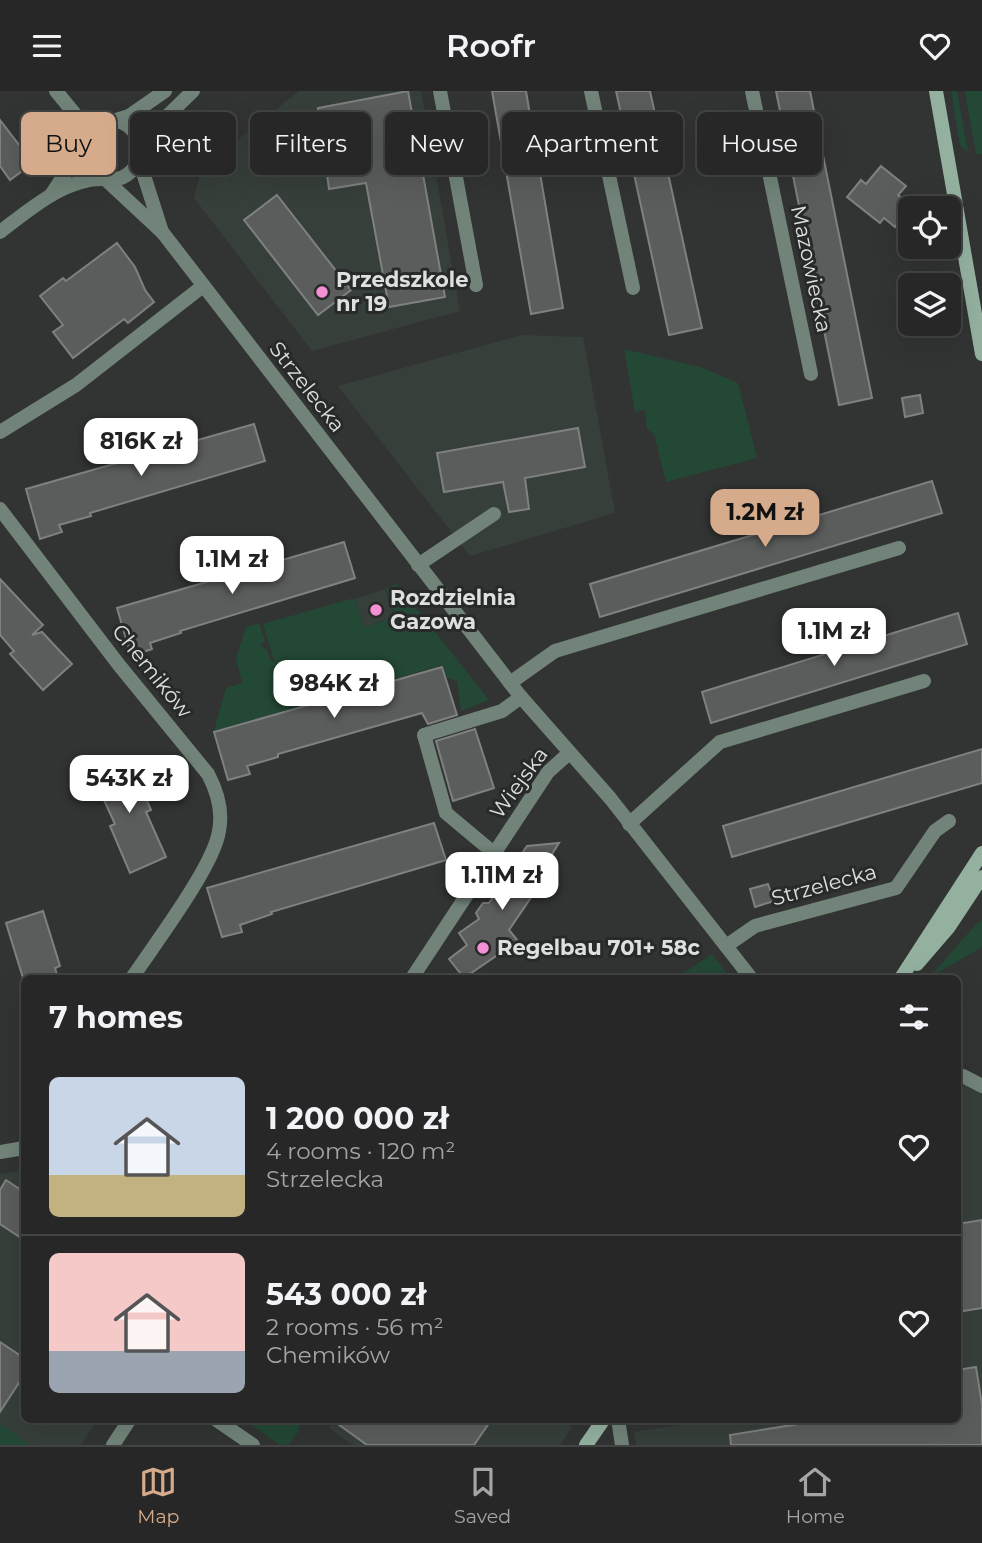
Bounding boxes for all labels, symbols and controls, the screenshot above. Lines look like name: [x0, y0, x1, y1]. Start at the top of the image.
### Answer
text: Roofr: [446, 26, 536, 65]
icon: menu: [28, 27, 66, 65]
icon: heart: [916, 27, 954, 65]
chip: Buy: [21, 112, 116, 175]
chip: Rent: [130, 112, 236, 175]
chip: Filters: [250, 112, 371, 175]
chip: New: [385, 112, 488, 175]
chip: Apartment: [502, 112, 683, 175]
chip: House: [697, 112, 822, 175]
map controls: [898, 196, 961, 336]
button: locate: [898, 196, 961, 259]
street label: Mazowiecka: [786, 203, 837, 335]
place label: Przedszkole nr 19: [336, 267, 468, 316]
button: layers: [898, 273, 961, 336]
marker: Przedszkole nr 19: [314, 284, 330, 300]
street label: Strzelecka: [264, 337, 350, 437]
pin: 816K zł: [76, 419, 206, 478]
text: 816K zł: [100, 427, 182, 455]
pin: 1.2M zł: [700, 489, 830, 549]
text: 1.2M zł: [726, 498, 804, 526]
pin: 1.1M zł: [167, 537, 297, 596]
text: 1.1M zł: [196, 545, 268, 573]
place label: Rozdzielnia Gazowa: [390, 585, 516, 634]
marker: Rozdzielnia Gazowa: [368, 602, 384, 618]
pin: 1.1M zł: [769, 609, 899, 668]
text: 1.1M zł: [798, 617, 870, 645]
street label: Chemików: [107, 619, 198, 723]
pin: 984K zł: [269, 661, 399, 720]
text: 984K zł: [289, 669, 379, 697]
street label: Wiejska: [484, 742, 553, 823]
pin: 543K zł: [64, 755, 194, 815]
text: 543K zł: [86, 764, 172, 792]
pin: 1.11M zł: [430, 853, 574, 912]
street label: Strzelecka: [769, 858, 879, 911]
text: 1.11M zł: [461, 861, 543, 889]
place label: Regelbau 701+ 58c: [497, 935, 700, 960]
marker: Regelbau 701+ 58c: [475, 940, 491, 956]
icon: filters: [895, 998, 933, 1036]
text: 7 homes: [49, 999, 183, 1036]
text: 1 200 000 zł: [266, 1100, 449, 1137]
icon: home: [105, 1105, 189, 1189]
icon: heart: [895, 1128, 933, 1166]
text: 4 rooms · 120 m²: [266, 1137, 455, 1165]
text: Strzelecka: [266, 1165, 384, 1193]
text: 543 000 zł: [266, 1276, 426, 1313]
icon: home: [105, 1281, 189, 1365]
icon: heart: [895, 1304, 933, 1342]
text: 2 rooms · 56 m²: [266, 1313, 444, 1341]
text: Chemików: [266, 1341, 390, 1369]
tab: Map: [137, 1463, 180, 1528]
tab: Saved: [454, 1463, 511, 1528]
tab: Home: [786, 1463, 845, 1528]

